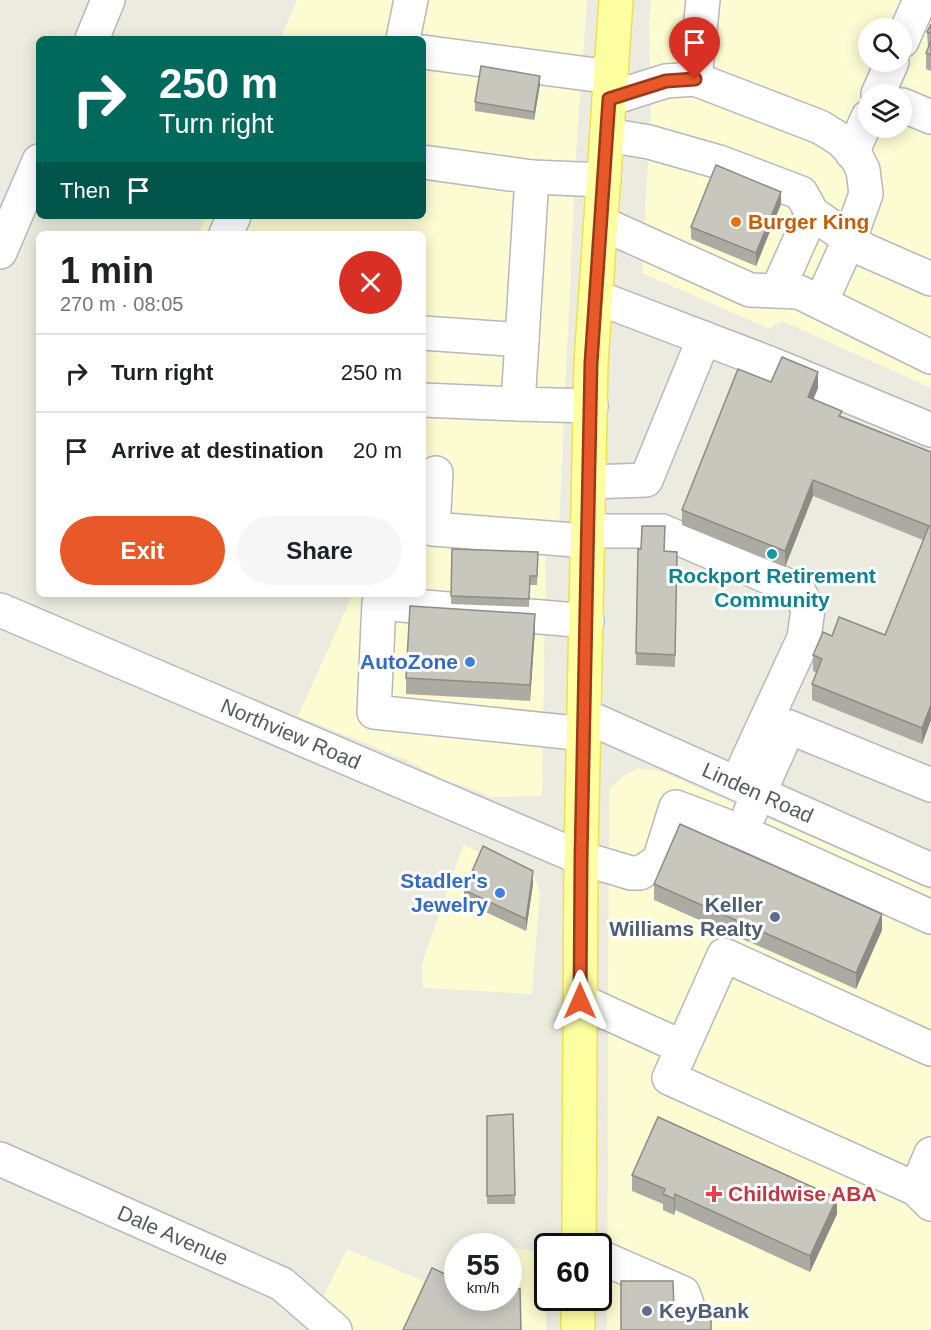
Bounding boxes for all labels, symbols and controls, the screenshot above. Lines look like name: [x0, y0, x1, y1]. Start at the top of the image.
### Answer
pin: [669, 17, 720, 79]
map controls: [858, 18, 912, 138]
button: search: [858, 18, 912, 72]
icon: arrive: [678, 26, 711, 59]
icon: right: [60, 60, 138, 138]
text: 250 m: [159, 60, 278, 107]
button: layers: [858, 84, 912, 138]
text: Turn right: [159, 109, 274, 139]
icon: arrive: [122, 174, 155, 207]
text: Then: [60, 178, 110, 203]
place label: Burger King: [748, 210, 869, 233]
marker: Burger King: [729, 215, 743, 229]
text: 1 min: [60, 250, 154, 291]
button: close: [339, 251, 402, 314]
text: 270 m · 08:05: [60, 293, 183, 315]
icon: right: [60, 357, 93, 390]
text: Turn right: [111, 360, 213, 385]
text: 250 m: [341, 360, 402, 385]
icon: arrive: [60, 435, 93, 468]
text: Arrive at destination: [111, 438, 324, 463]
text: 20 m: [353, 438, 402, 463]
button: Exit: [60, 516, 225, 585]
button: Share: [237, 516, 402, 585]
marker: Rockport Retirement Community: [765, 547, 779, 561]
place label: Rockport Retirement Community: [668, 564, 876, 611]
place label: AutoZone: [360, 650, 458, 673]
marker: AutoZone: [463, 655, 477, 669]
street label: Northview Road: [218, 694, 364, 774]
street label: Linden Road: [699, 758, 817, 827]
place label: Stadler's Jewelry: [400, 869, 488, 916]
marker: Stadler's Jewelry: [493, 886, 507, 900]
place label: Keller Williams Realty: [609, 893, 763, 940]
marker: Keller Williams Realty: [768, 910, 782, 924]
position arrow: [548, 969, 612, 1033]
place label: Childwise ABA: [728, 1182, 877, 1205]
marker: Childwise ABA: [705, 1185, 723, 1203]
street label: Dale Avenue: [114, 1201, 232, 1270]
speed limit sign: 60: [534, 1233, 612, 1311]
text: 55: [466, 1248, 500, 1281]
text: km/h: [467, 1279, 499, 1296]
place label: KeyBank: [659, 1299, 749, 1322]
marker: KeyBank: [640, 1304, 654, 1318]

